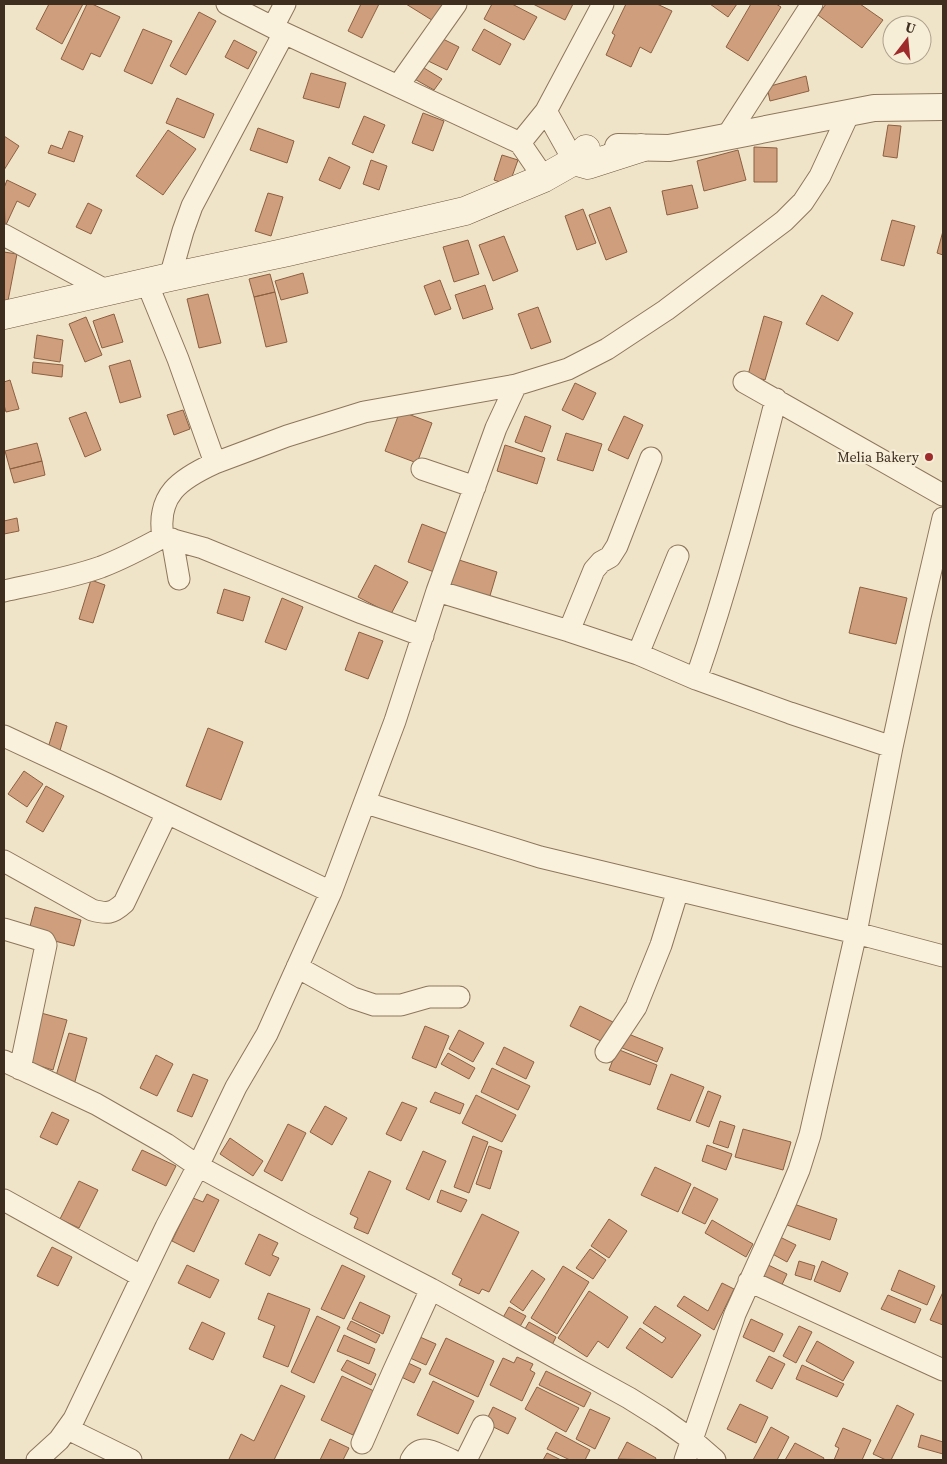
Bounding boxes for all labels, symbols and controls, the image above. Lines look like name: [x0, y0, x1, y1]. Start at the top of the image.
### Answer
north arrow: [882, 15, 932, 65]
text: U: [903, 16, 918, 39]
place label: Melia Bakery: [837, 447, 920, 467]
marker: Melia Bakery: [923, 451, 935, 463]

